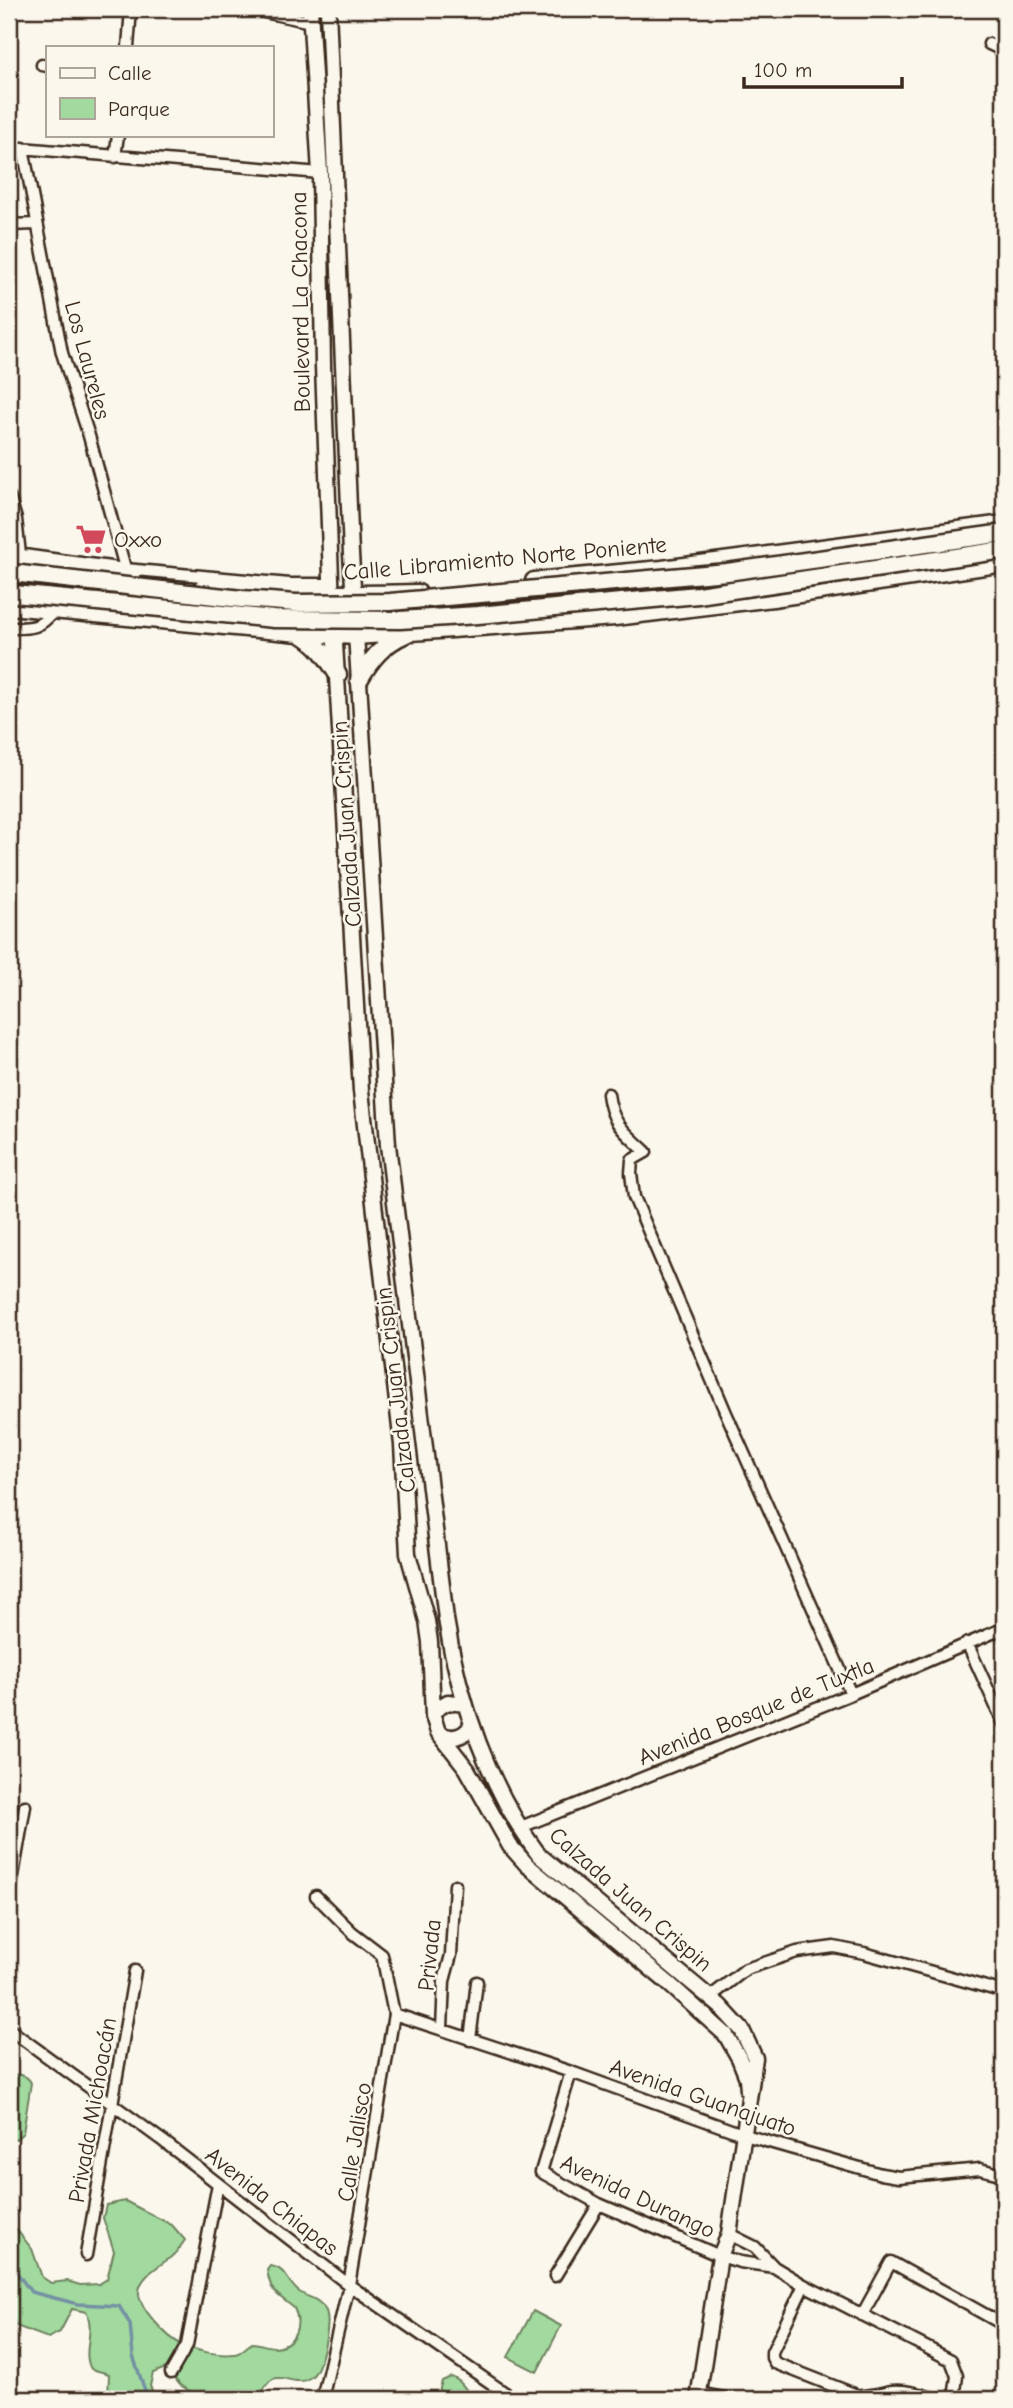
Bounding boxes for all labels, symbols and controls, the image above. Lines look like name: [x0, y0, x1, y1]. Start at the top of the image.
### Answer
legend: [46, 46, 273, 136]
scale bar: [744, 46, 901, 90]
text: 100 m: [754, 58, 812, 82]
text: Calle: [108, 61, 151, 85]
text: Parque: [108, 97, 170, 121]
street label: Boulevard La Chacona: [285, 191, 316, 413]
street label: Los Laureles: [59, 298, 116, 422]
supermarket icon: Oxxo: [74, 522, 108, 556]
place label: Oxxo: [114, 526, 162, 553]
street label: Calle Libramiento Norte Poniente: [342, 531, 668, 586]
street label: Calzada Juan Crispin: [326, 720, 367, 928]
street label: Calzada Juan Crispin: [369, 1286, 421, 1494]
street label: Avenida Bosque de Tuxtla: [634, 1652, 878, 1771]
street label: Calzada Juan Crispin: [544, 1821, 718, 1977]
street label: Privada: [412, 1918, 447, 1992]
street label: Privada Michoacán: [63, 2015, 122, 2205]
street label: Avenida Guanajuato: [606, 2053, 800, 2142]
street label: Calle Jalisco: [332, 2080, 377, 2204]
street label: Avenida Chiapas: [200, 2141, 343, 2262]
street label: Avenida Durango: [556, 2149, 719, 2244]

